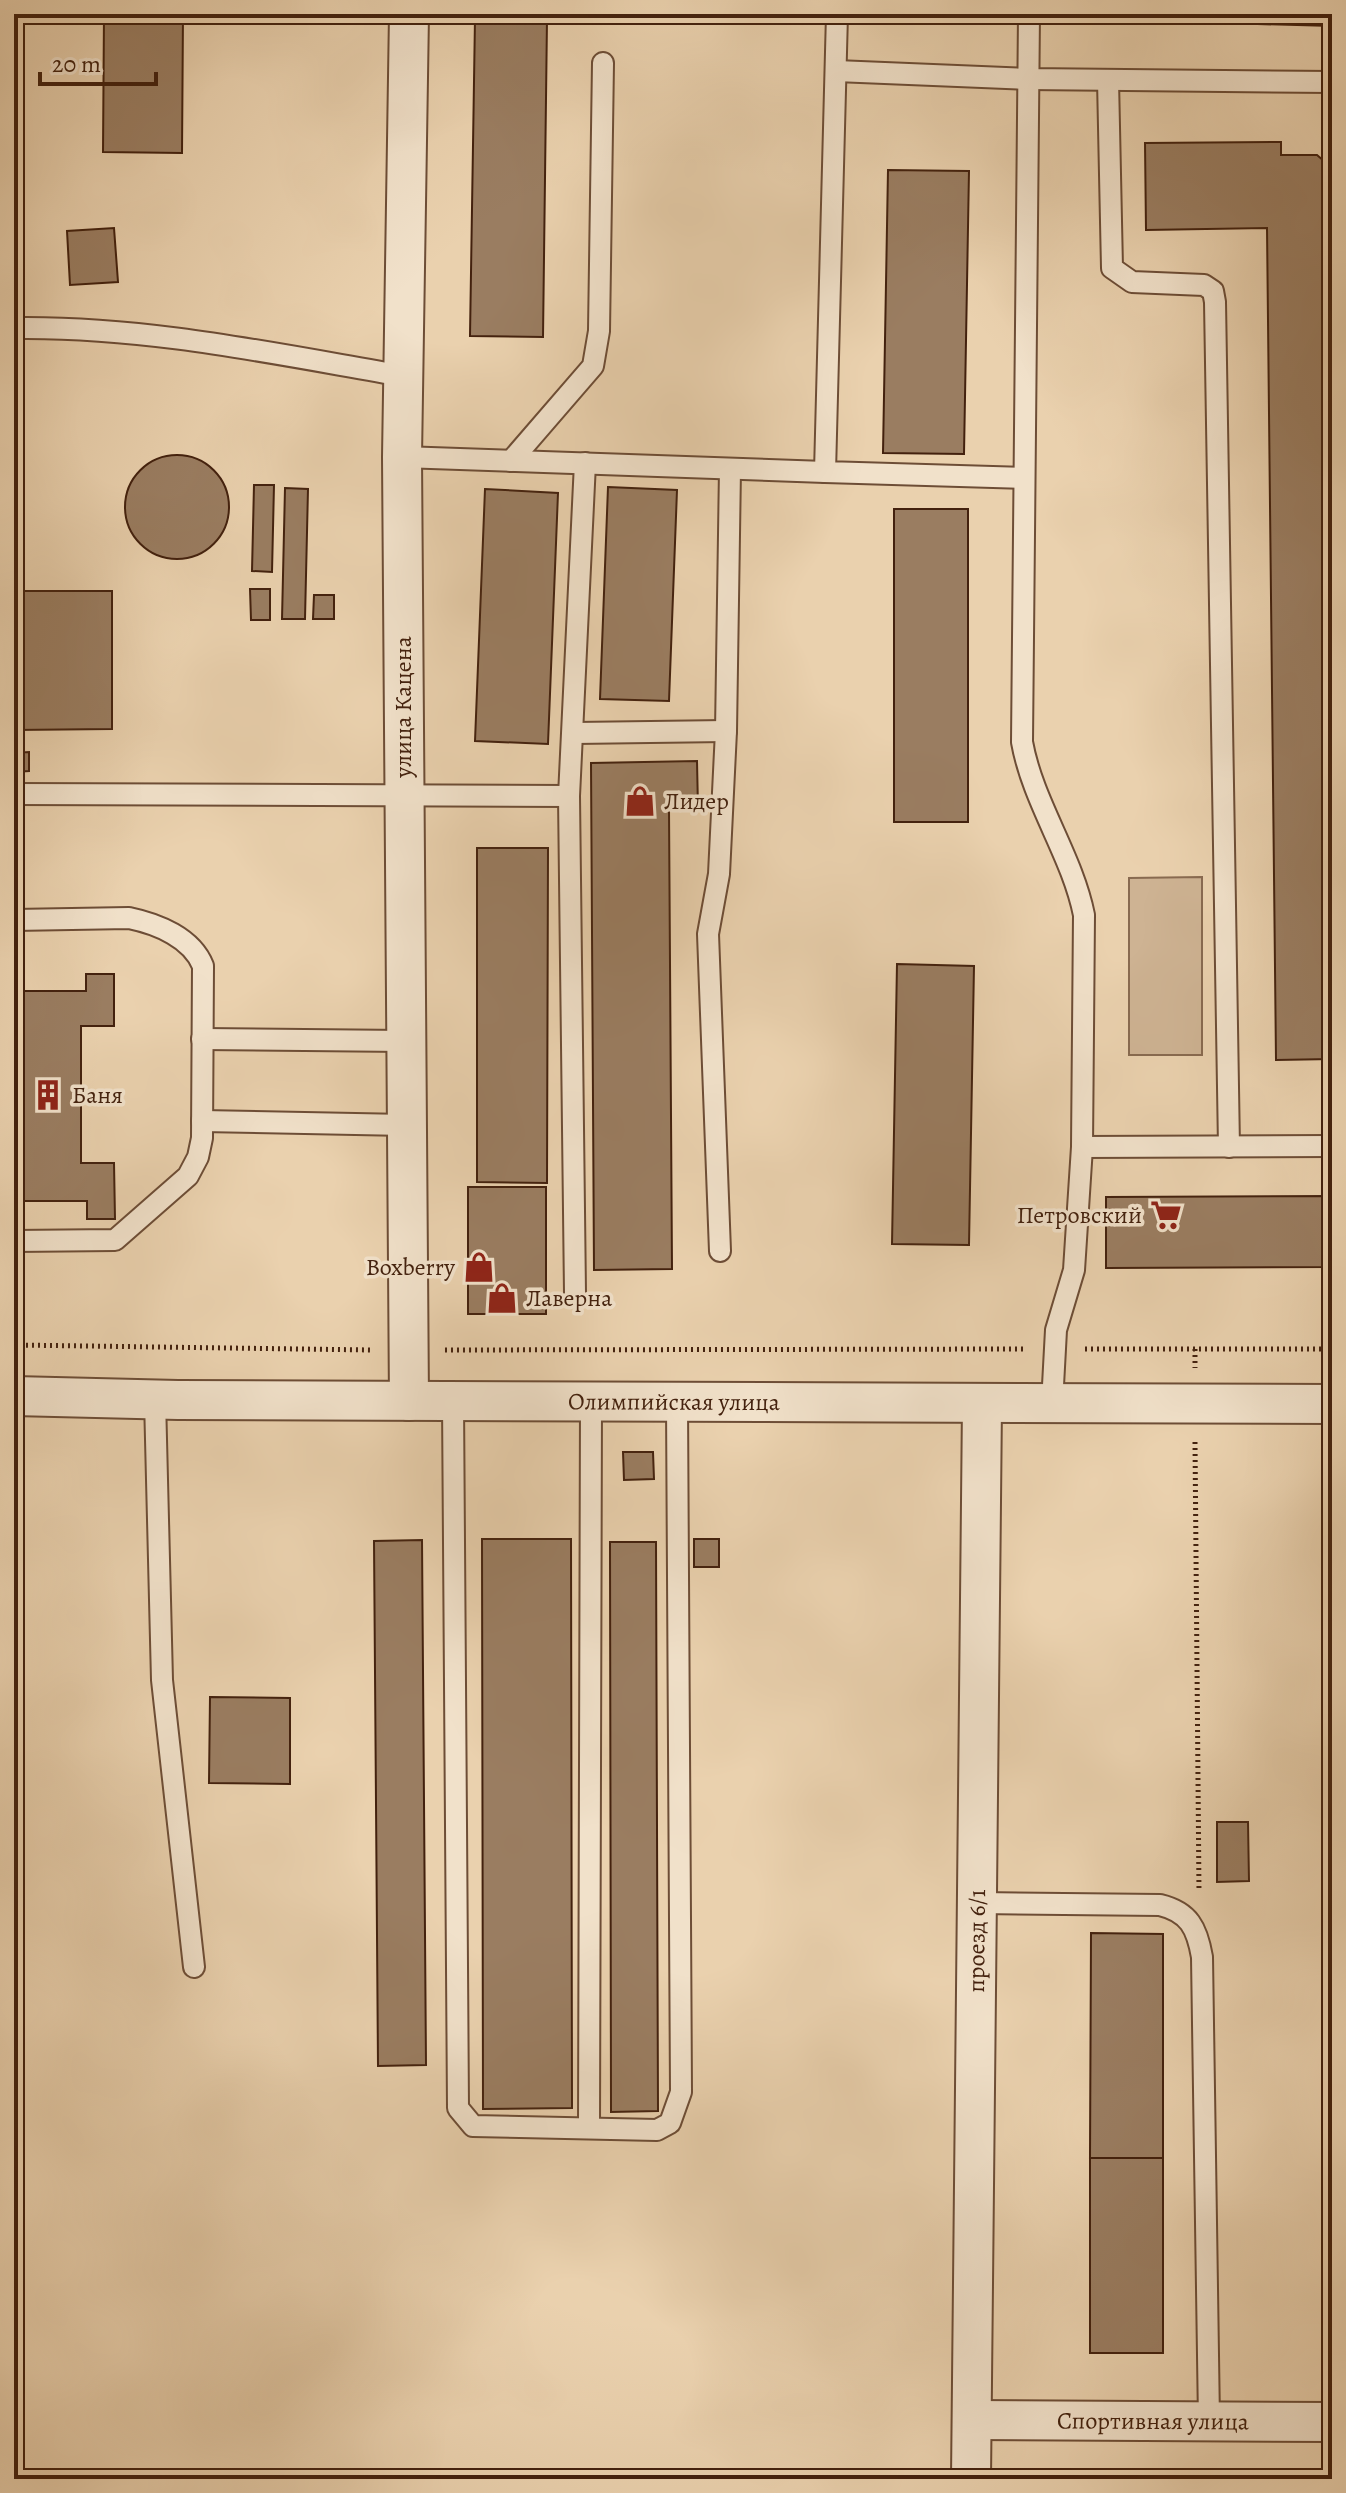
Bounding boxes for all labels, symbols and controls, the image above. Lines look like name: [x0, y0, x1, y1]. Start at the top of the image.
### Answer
scale bar: [40, 36, 156, 86]
text: 20 m: [52, 48, 101, 80]
street label: улица Кацена: [387, 636, 419, 779]
shop icon: Лидер: [623, 784, 657, 818]
place label: Лидер: [664, 785, 729, 817]
building icon: Баня: [31, 1078, 65, 1112]
place label: Баня: [72, 1079, 123, 1111]
supermarket icon: Петровский: [1149, 1198, 1183, 1232]
place label: Петровский: [1017, 1199, 1142, 1231]
shop icon: Boxberry: [462, 1250, 496, 1284]
place label: Boxberry: [366, 1251, 455, 1283]
shop icon: Лаверна: [485, 1281, 519, 1315]
place label: Лаверна: [526, 1282, 612, 1314]
street label: Олимпийская улица: [568, 1385, 780, 1418]
street label: проезд 6/1: [960, 1889, 993, 1993]
street label: Спортивная улица: [1057, 2404, 1249, 2438]

